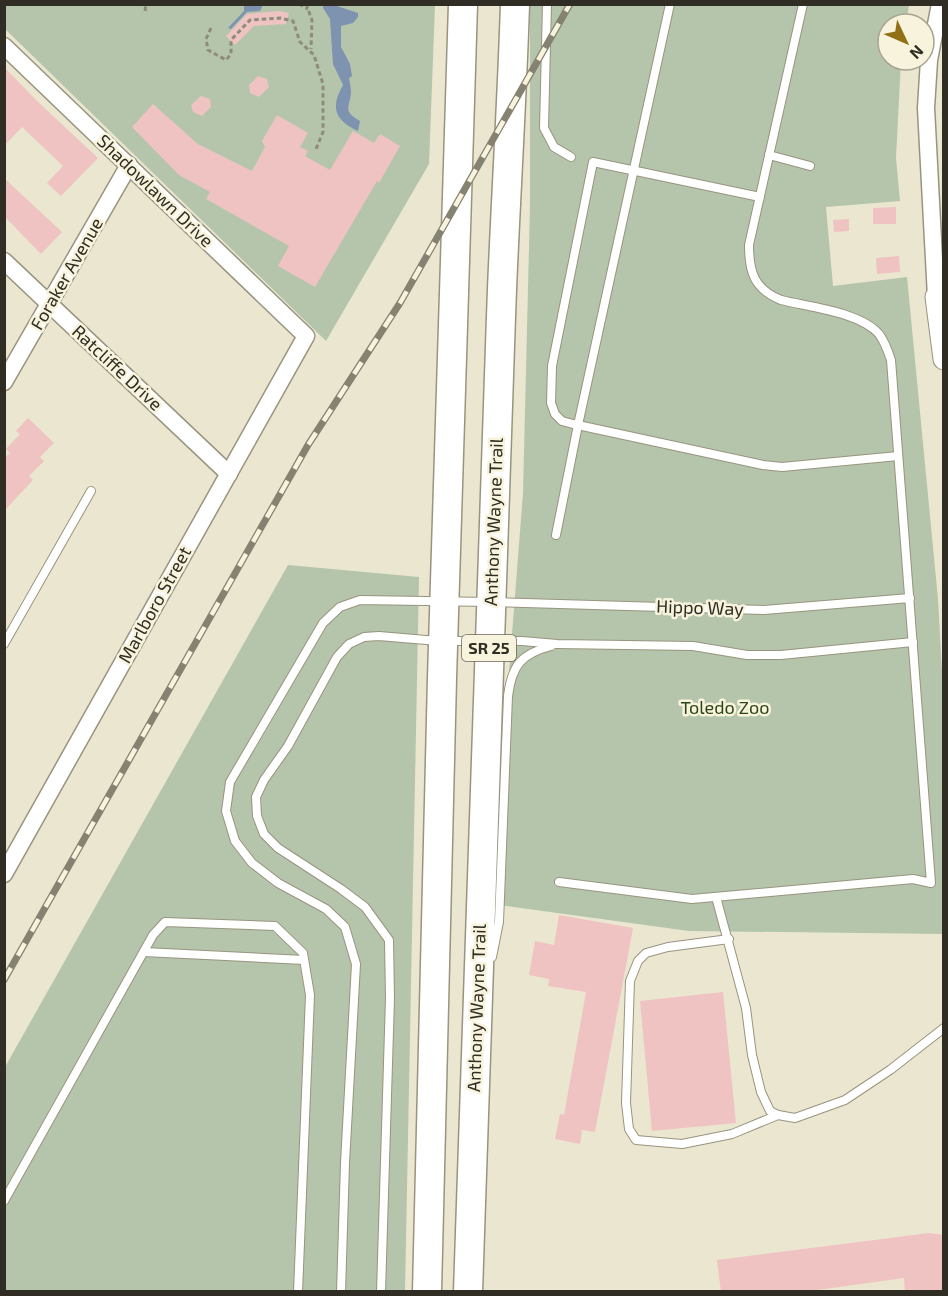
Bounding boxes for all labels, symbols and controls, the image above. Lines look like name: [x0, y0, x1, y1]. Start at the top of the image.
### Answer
north arrow: [876, 12, 936, 72]
text: N: [906, 42, 928, 64]
street label: Shadowlawn Drive: [93, 129, 218, 251]
street label: Foraker Avenue: [25, 213, 107, 334]
street label: Ratcliffe Drive: [68, 320, 167, 415]
street label: Anthony Wayne Trail: [479, 437, 507, 606]
street label: Marlboro Street: [113, 542, 195, 667]
street label: Hippo Way: [656, 594, 745, 620]
road number: SR 25: [462, 635, 516, 661]
park label: Toledo Zoo: [681, 696, 769, 718]
street label: Anthony Wayne Trail: [462, 923, 490, 1092]

